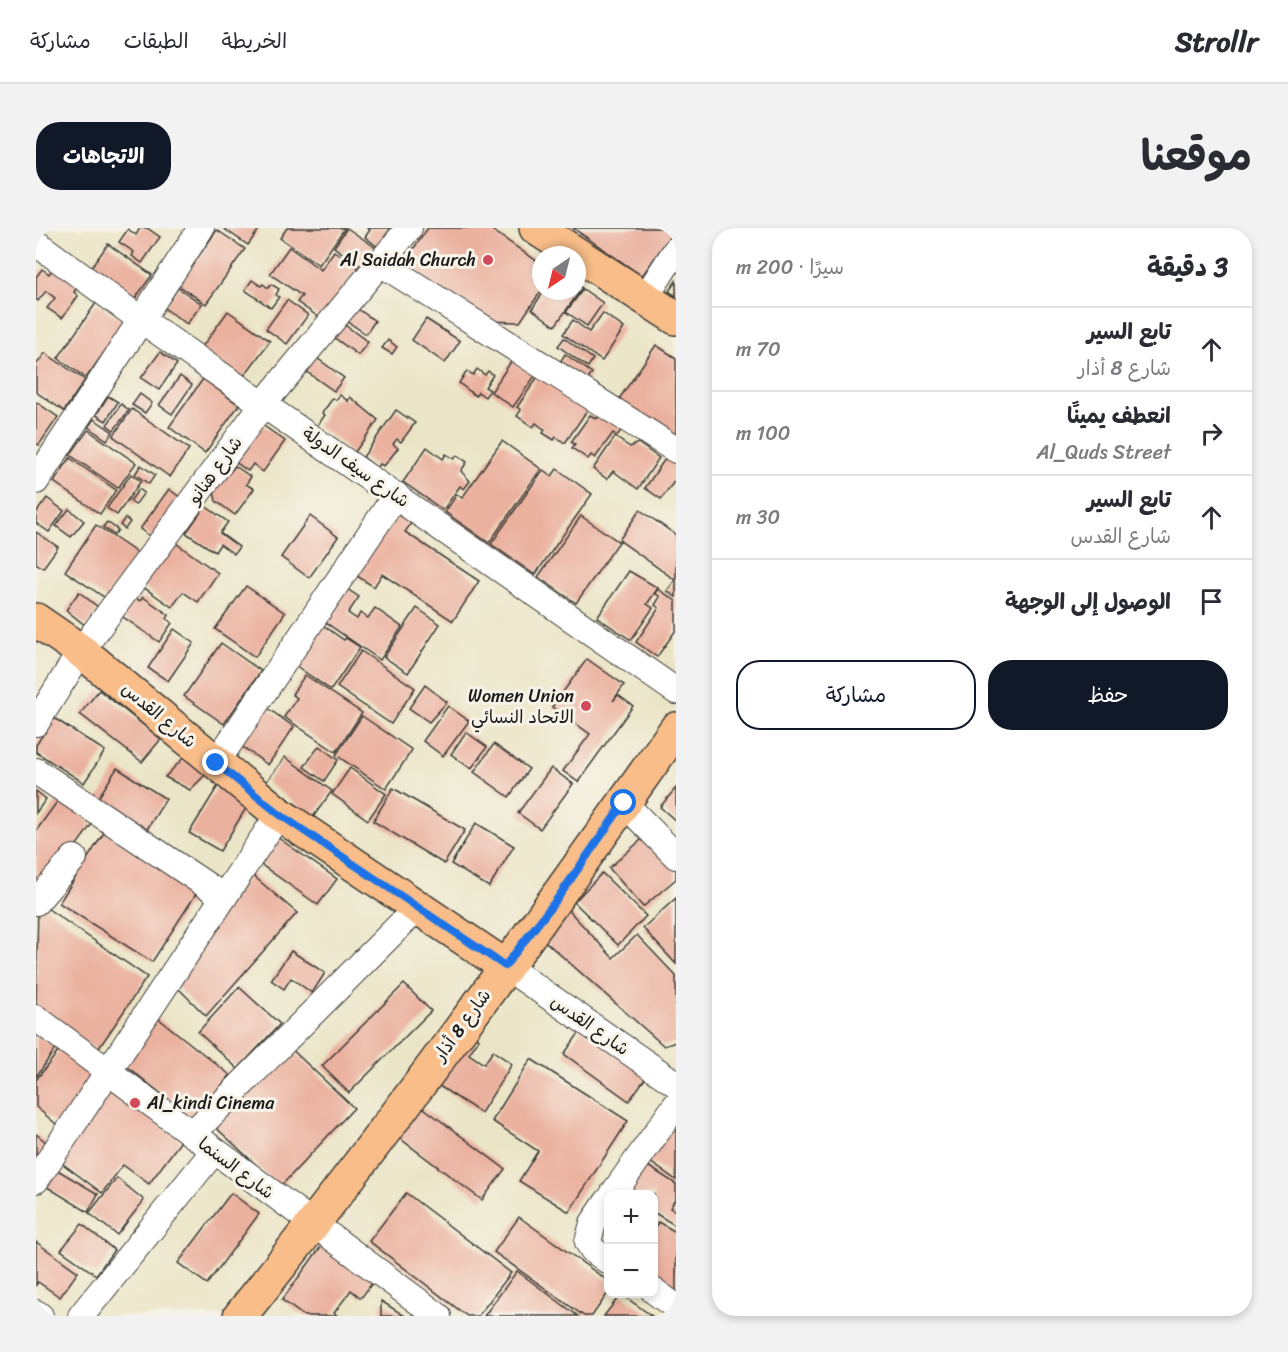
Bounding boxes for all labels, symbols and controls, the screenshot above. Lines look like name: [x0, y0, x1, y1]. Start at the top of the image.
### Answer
text: Strollr: [1175, 17, 1258, 66]
text: مشاركة: [30, 22, 91, 60]
text: الطبقات: [124, 22, 189, 60]
text: الخريطة: [222, 22, 287, 60]
text: موقعنا: [1141, 119, 1252, 193]
button: الاتجاهات: [36, 122, 171, 190]
place label: Al Saidah Church: [339, 244, 476, 276]
text: 3 دقيقة: [1147, 244, 1228, 290]
north arrow: [532, 246, 586, 300]
text: سيرًا · 200 m: [736, 250, 844, 285]
marker: Al Saidah Church: [481, 253, 495, 267]
text: تابع السير: [1087, 312, 1171, 351]
text: 70 m: [736, 332, 781, 367]
icon: ahead: [1195, 333, 1228, 366]
text: شارع 8 أذار: [1078, 351, 1171, 386]
text: انعطف يمينًا: [1067, 396, 1171, 435]
text: 100 m: [736, 416, 790, 451]
icon: right: [1195, 417, 1228, 450]
street label: شارع سيف الدولة: [295, 418, 417, 516]
street label: شارع هنانو: [178, 429, 251, 513]
text: Al_Quds Street: [1036, 435, 1171, 470]
text: تابع السير: [1087, 480, 1171, 519]
text: 30 m: [736, 500, 780, 535]
icon: ahead: [1195, 501, 1228, 534]
text: شارع القدس: [1070, 519, 1171, 554]
text: الوصول إلى الوجهة: [1005, 582, 1171, 621]
icon: arrive: [1195, 585, 1228, 618]
button: مشاركة: [736, 660, 976, 730]
button: حفظ: [988, 660, 1228, 730]
street label: شارع القدس: [114, 674, 204, 756]
place label: Women Union الاتحاد النسائي: [468, 680, 574, 733]
marker: Women Union الاتحاد النسائي: [579, 699, 593, 713]
route end: [202, 749, 228, 775]
route start: [610, 789, 636, 815]
street label: شارع 8 أذار: [423, 982, 500, 1070]
street label: شارع القدس: [544, 986, 636, 1064]
place label: Al_kindi Cinema: [146, 1087, 275, 1119]
marker: Al_kindi Cinema: [128, 1096, 142, 1110]
street label: شارع السنما: [191, 1128, 281, 1208]
map controls: [604, 1190, 658, 1298]
button: +: [604, 1190, 658, 1244]
button: −: [604, 1244, 658, 1298]

